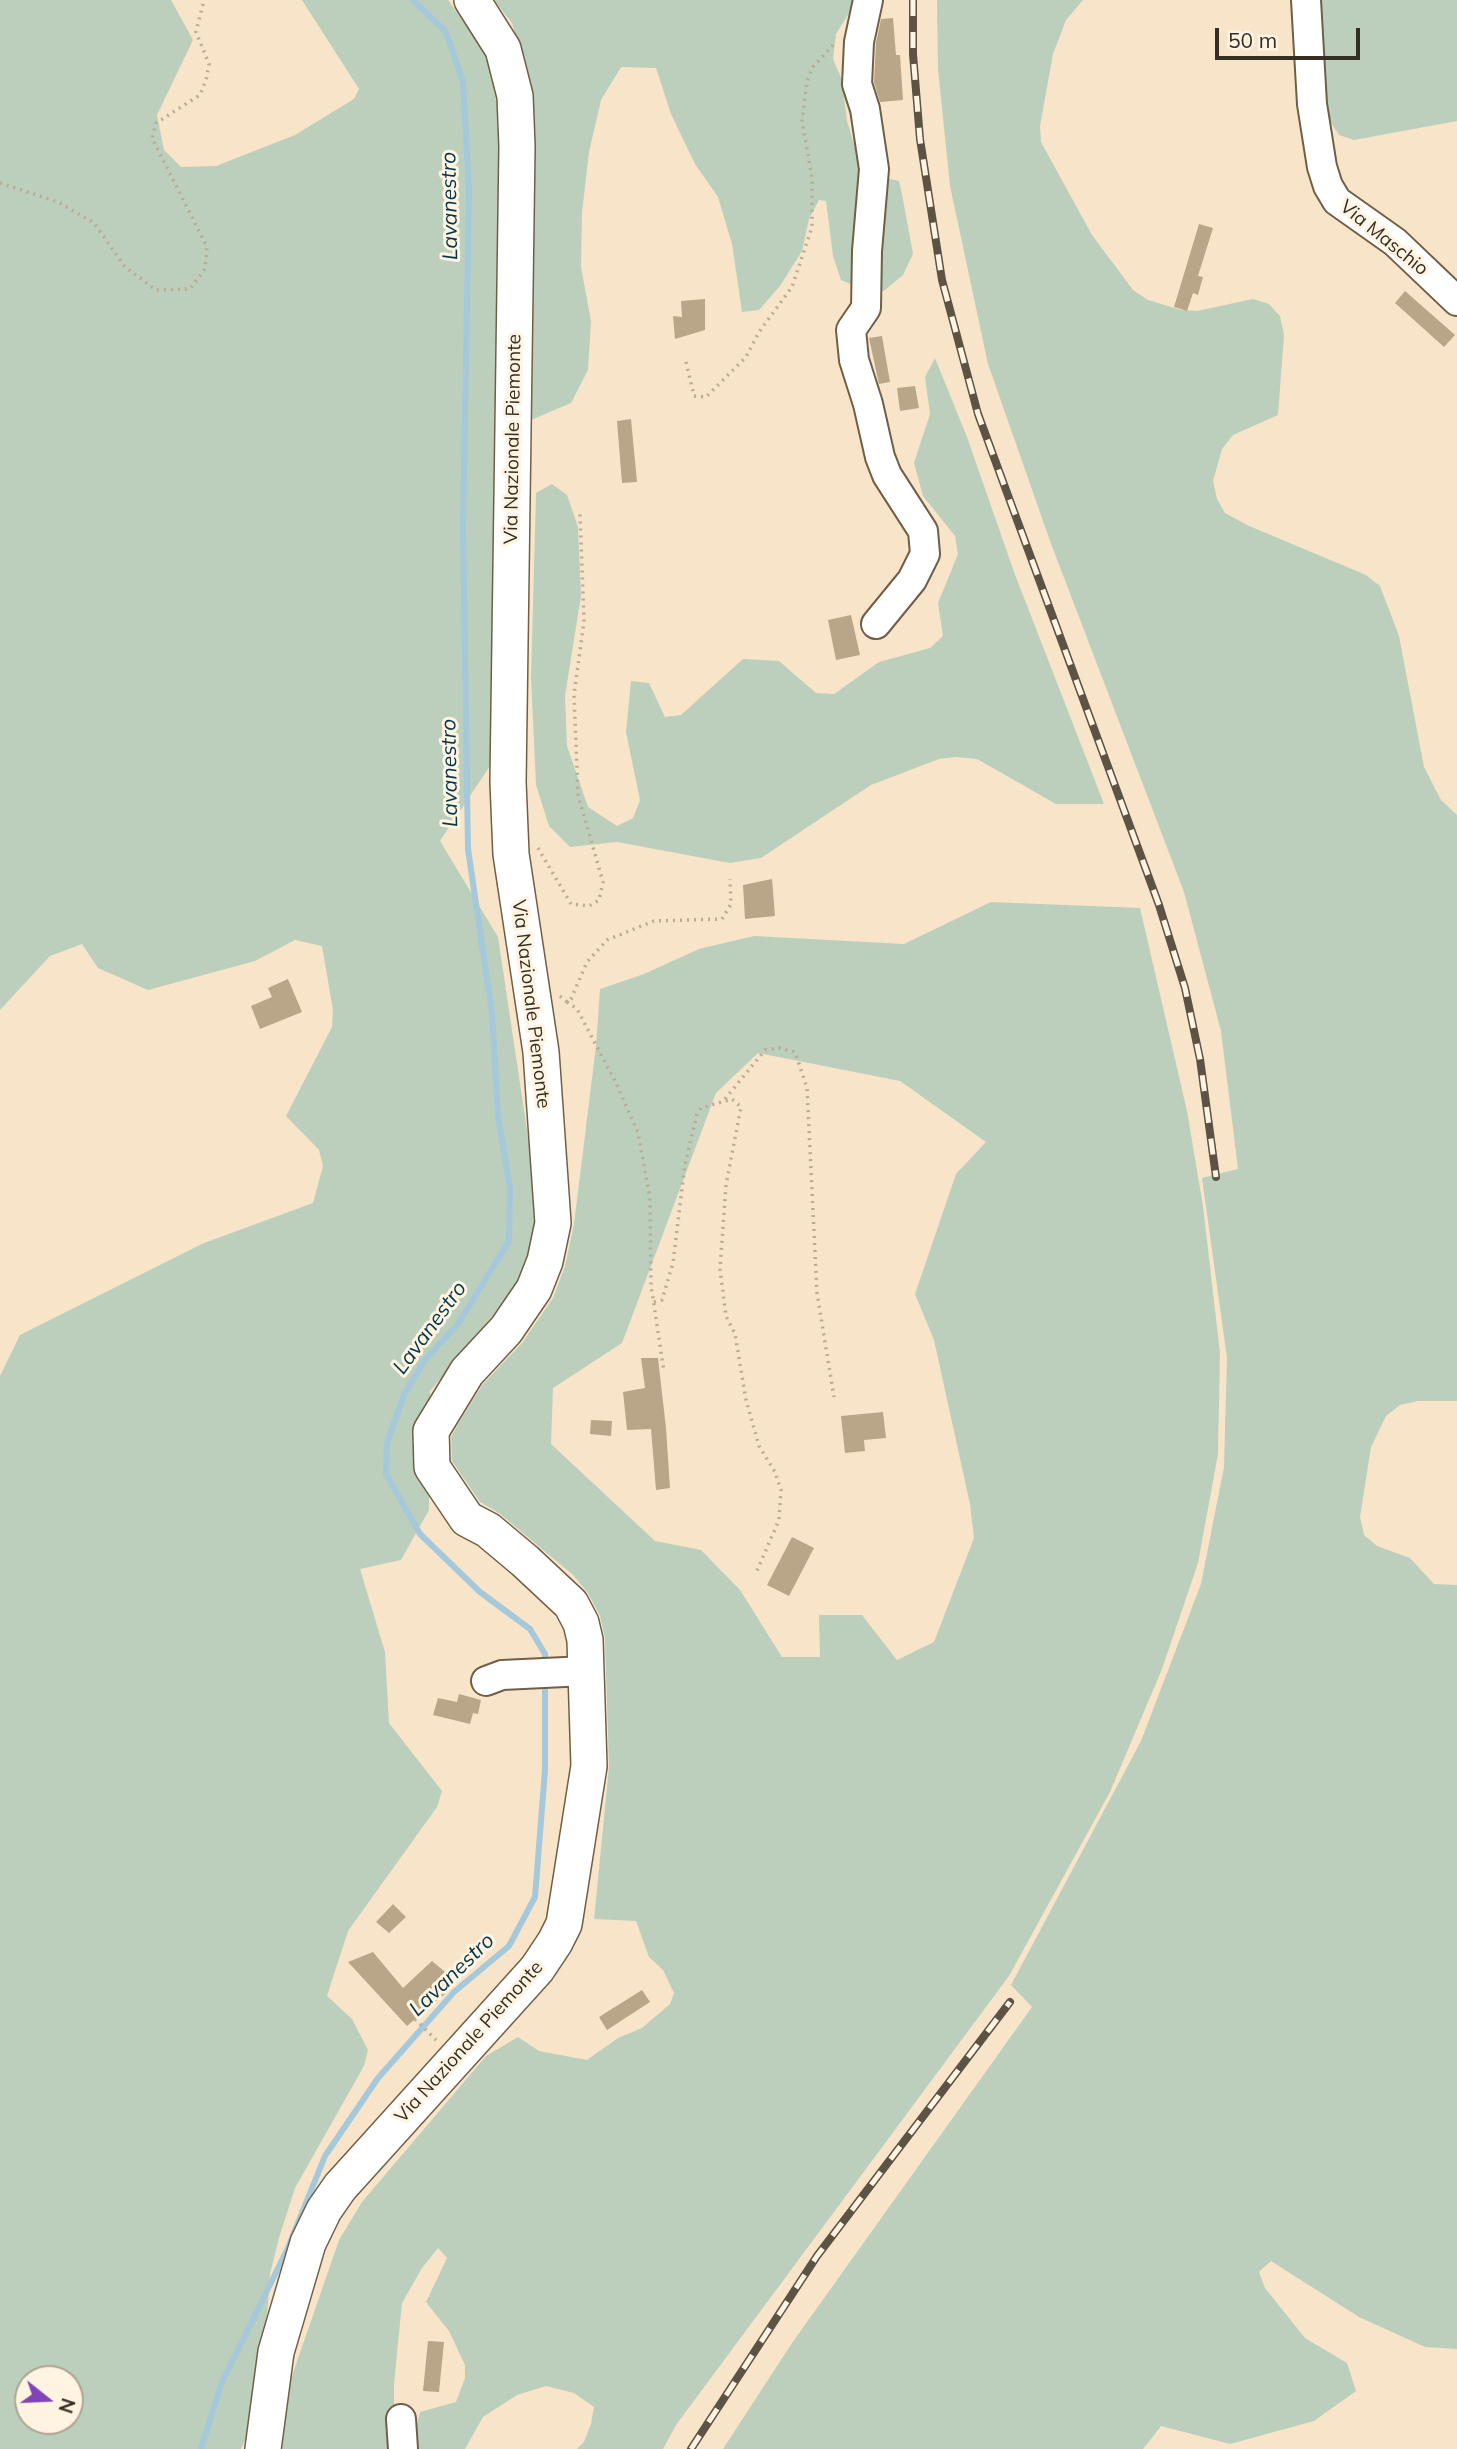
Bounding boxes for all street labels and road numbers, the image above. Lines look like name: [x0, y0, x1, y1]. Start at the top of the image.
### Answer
street label: Via Maschio: [1335, 195, 1433, 281]
street label: Via Nazionale Piemonte: [500, 334, 526, 544]
street label: Via Nazionale Piemonte: [507, 898, 555, 1110]
street label: Via Nazionale Piemonte: [390, 1956, 548, 2128]

